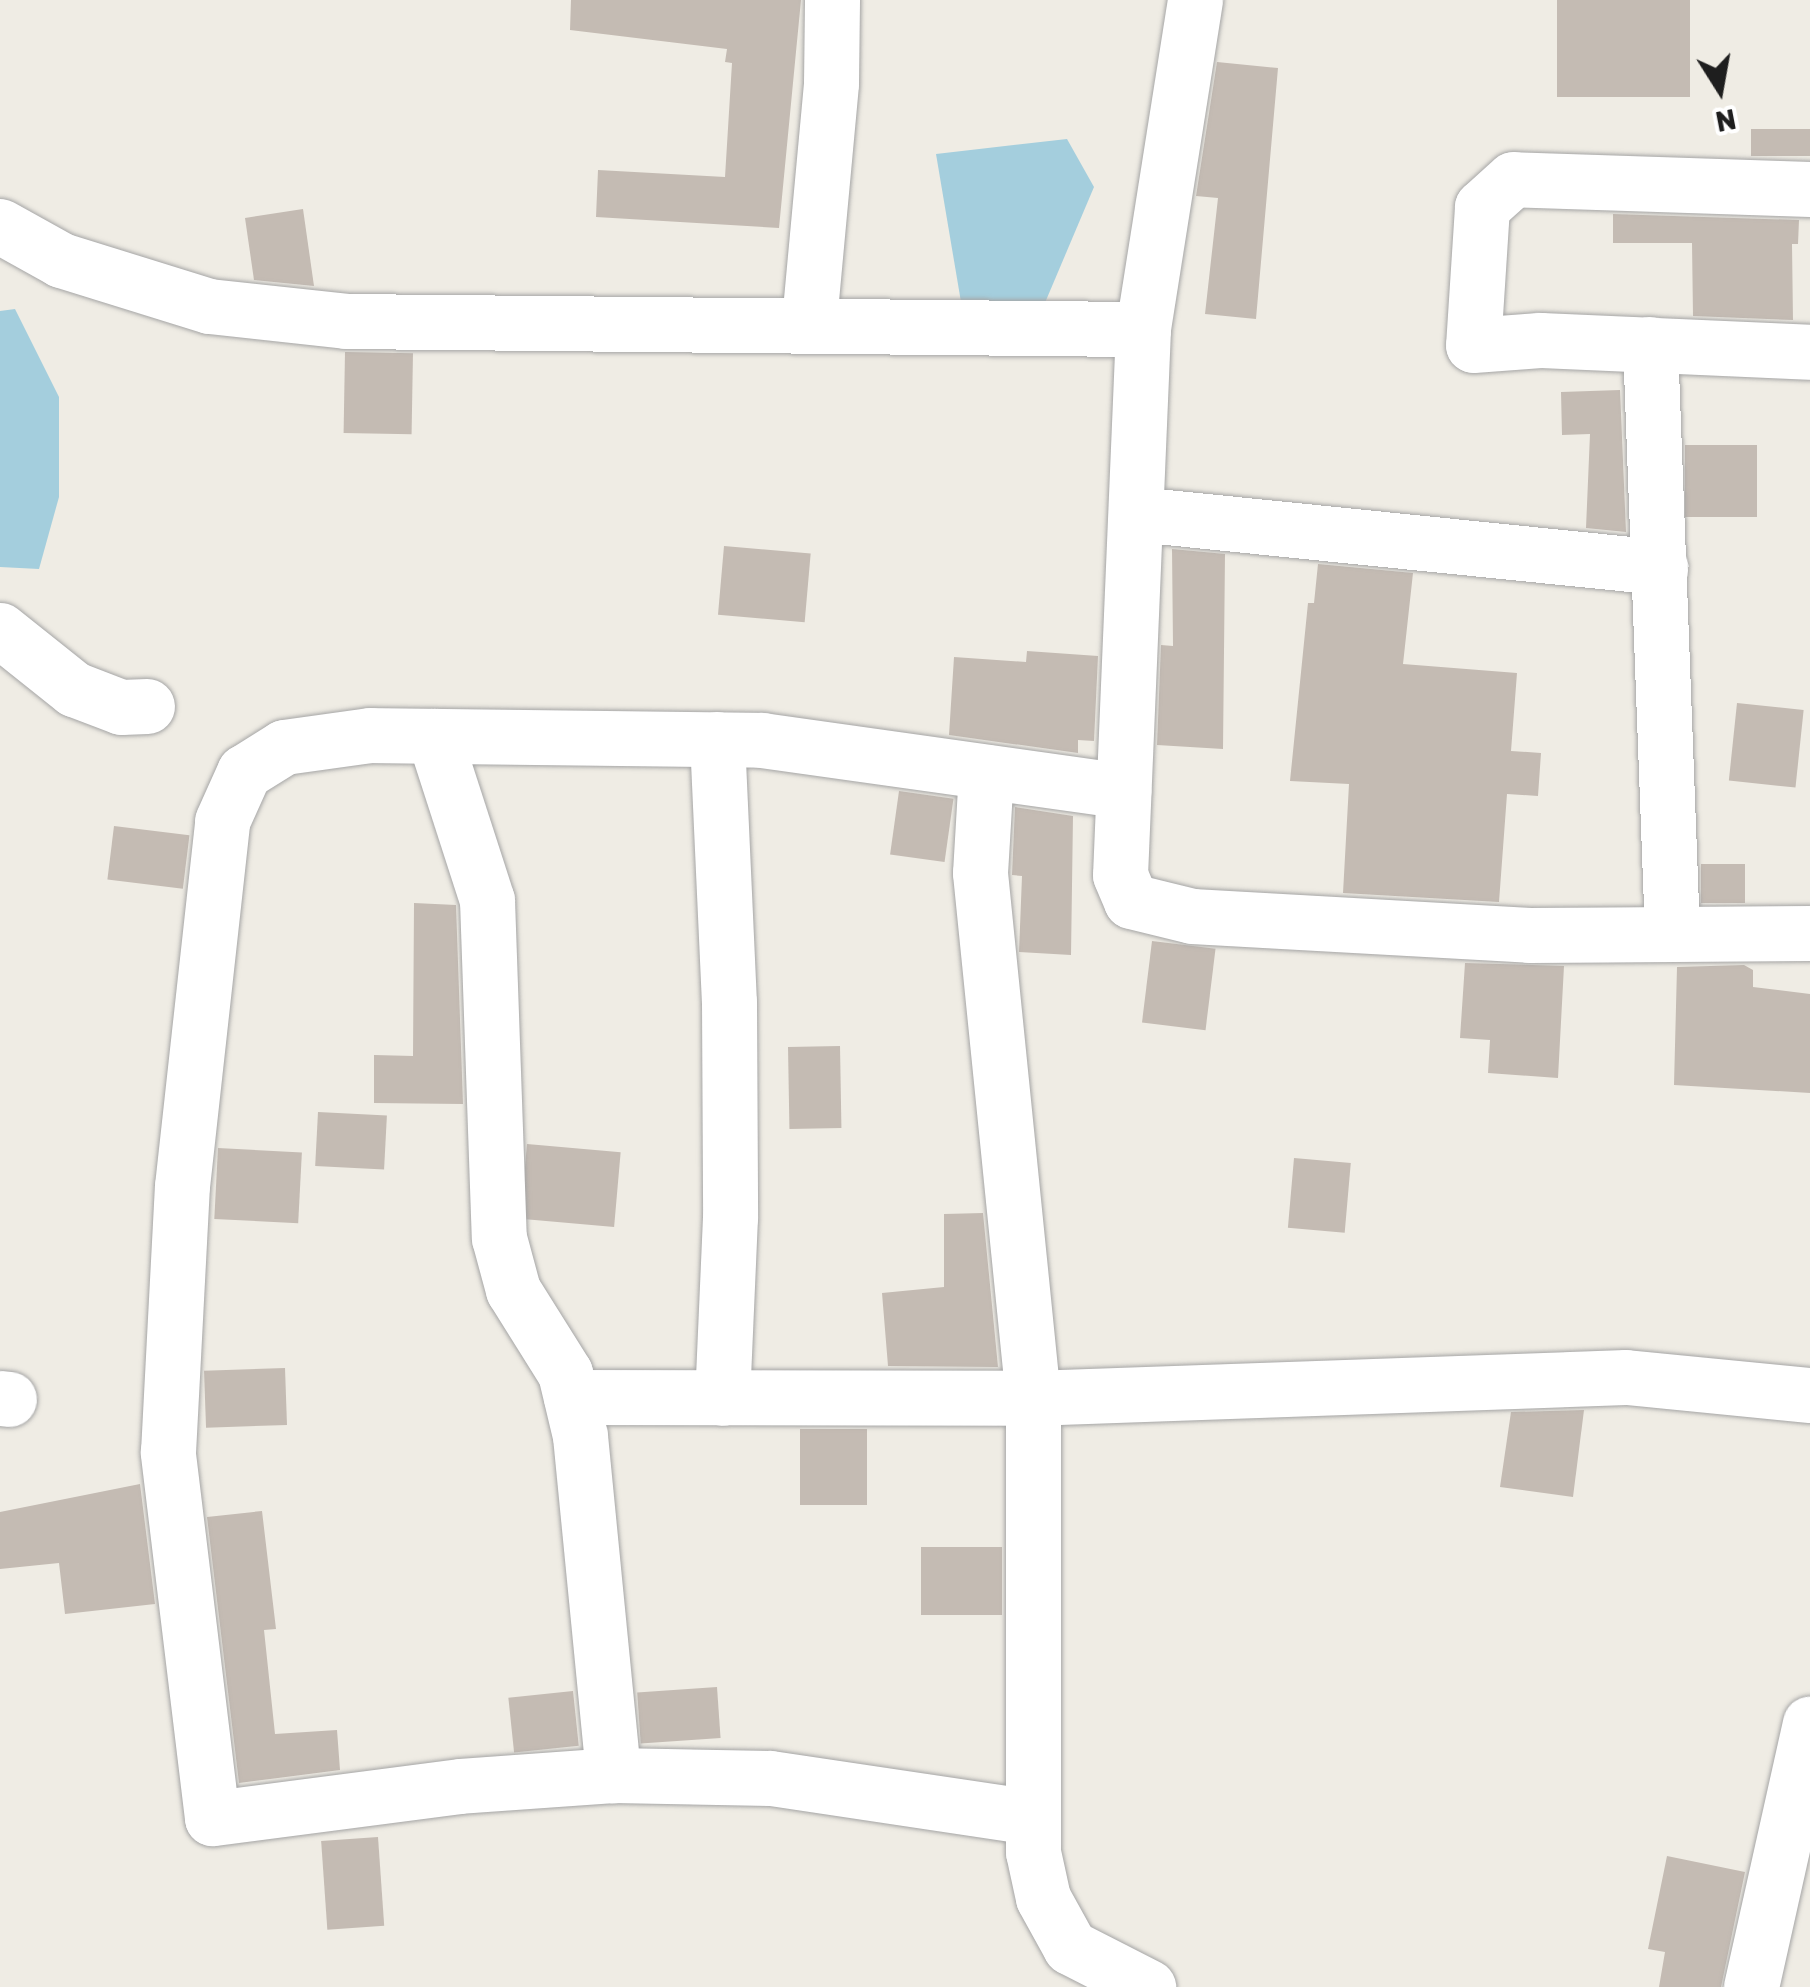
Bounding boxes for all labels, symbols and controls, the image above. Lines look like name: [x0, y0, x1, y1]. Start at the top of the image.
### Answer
north arrow: [1670, 40, 1770, 140]
text: N: [1713, 102, 1739, 138]

